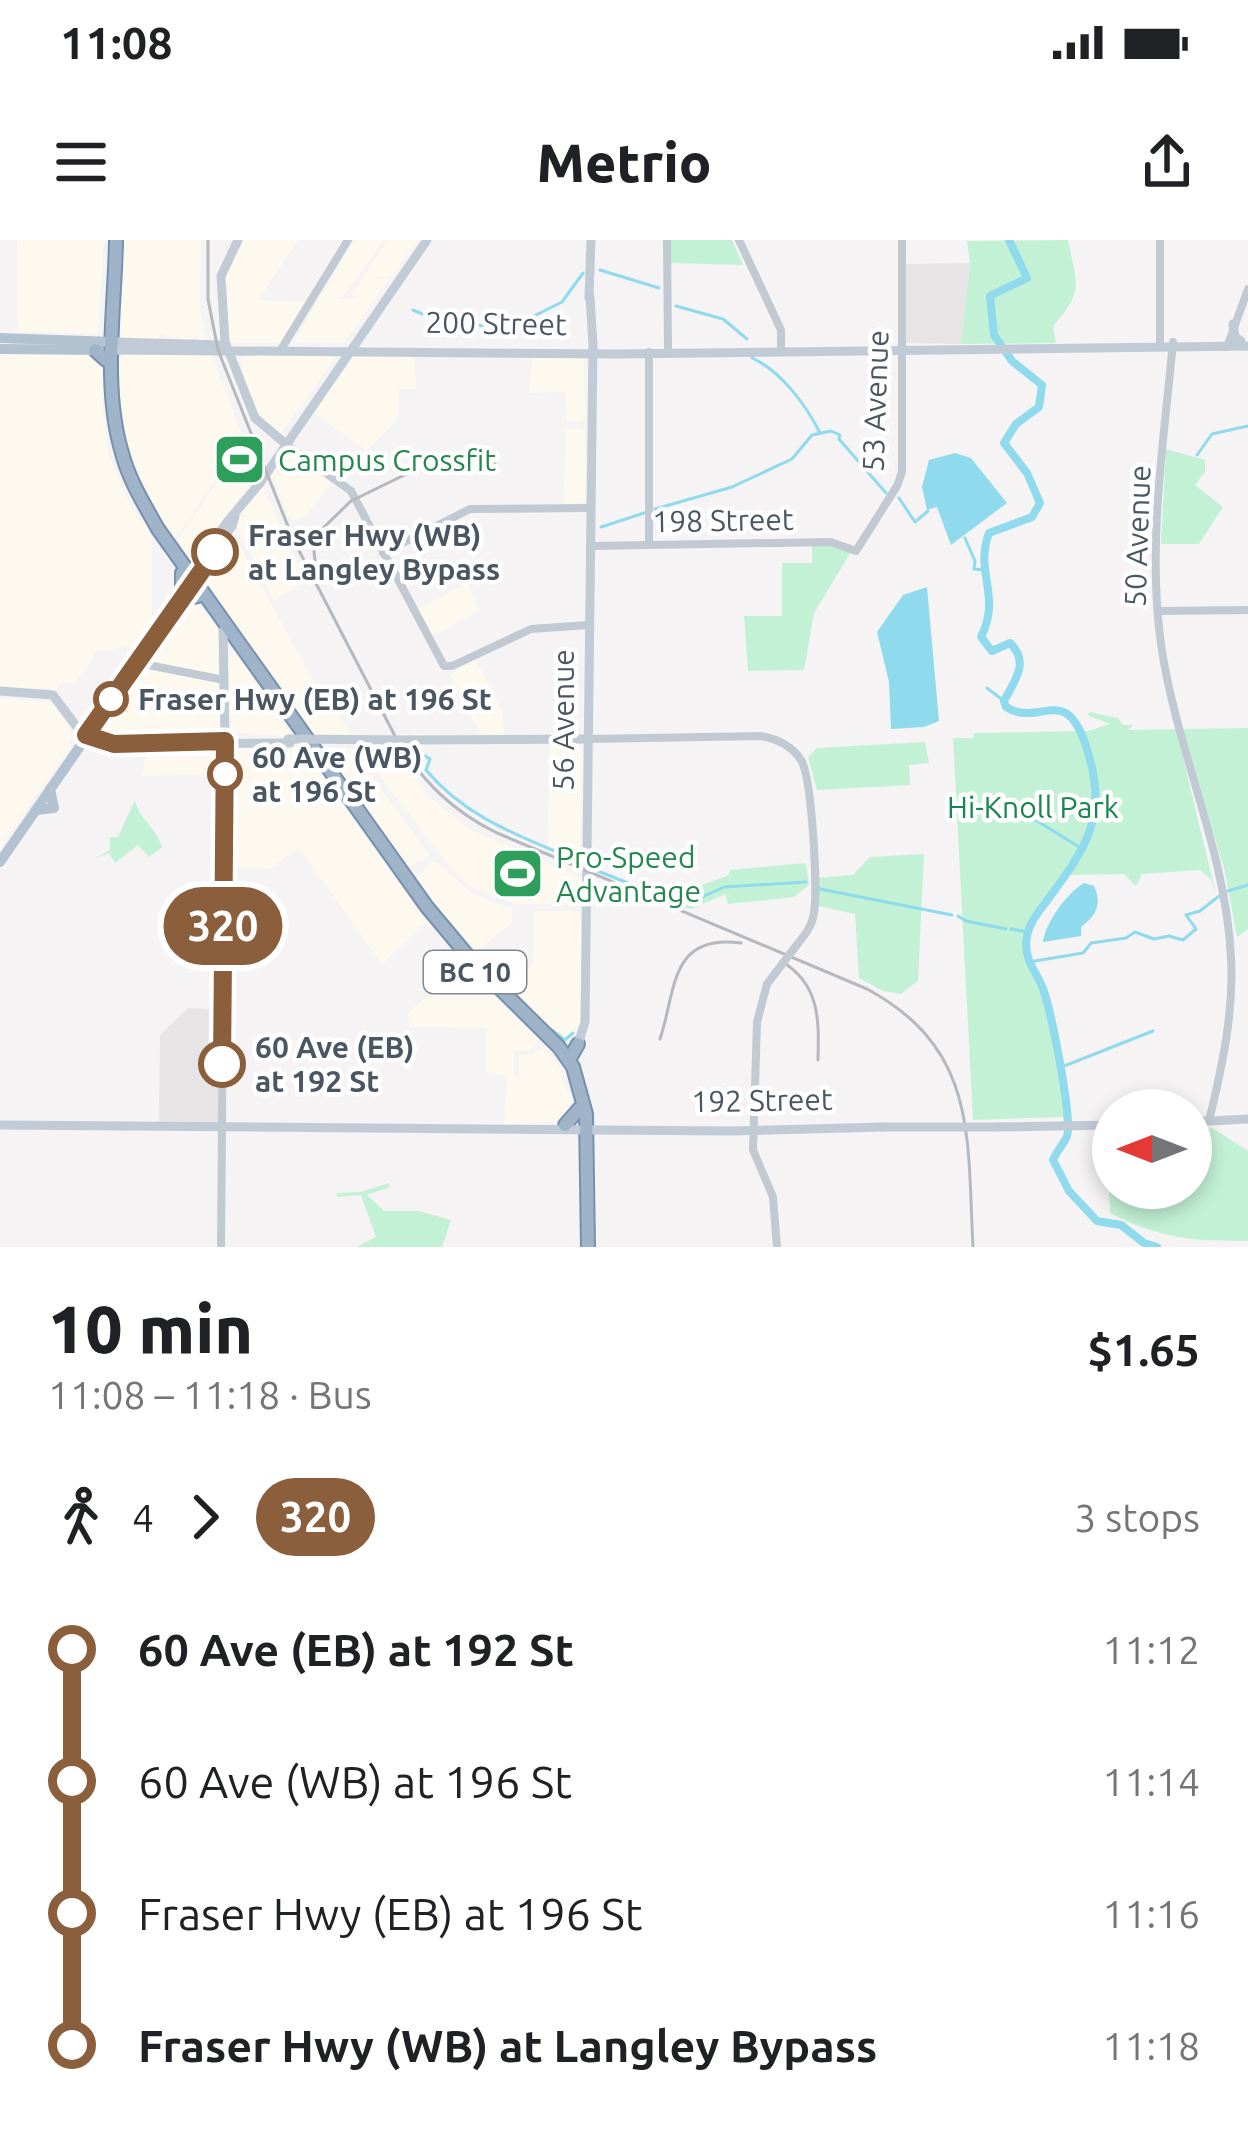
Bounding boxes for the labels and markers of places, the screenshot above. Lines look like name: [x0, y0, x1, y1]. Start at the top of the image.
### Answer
sports icon: Campus Crossfit: [211, 432, 267, 488]
place label: Campus Crossfit: [278, 443, 496, 477]
place label: Fraser Hwy (WB) at Langley Bypass: [248, 518, 500, 586]
marker: Fraser Hwy (WB) at Langley Bypass: [193, 530, 237, 574]
place label: Fraser Hwy (EB) at 196 St: [138, 682, 492, 716]
marker: Fraser Hwy (EB) at 196 St: [95, 683, 127, 715]
place label: 60 Ave (WB) at 196 St: [252, 740, 422, 808]
marker: 60 Ave (WB) at 196 St: [209, 758, 241, 790]
place label: Pro-Speed Advantage: [556, 840, 701, 908]
sports icon: Pro-Speed Advantage: [489, 846, 545, 902]
place label: 60 Ave (EB) at 192 St: [255, 1030, 414, 1098]
marker: 60 Ave (EB) at 192 St: [200, 1042, 244, 1086]

